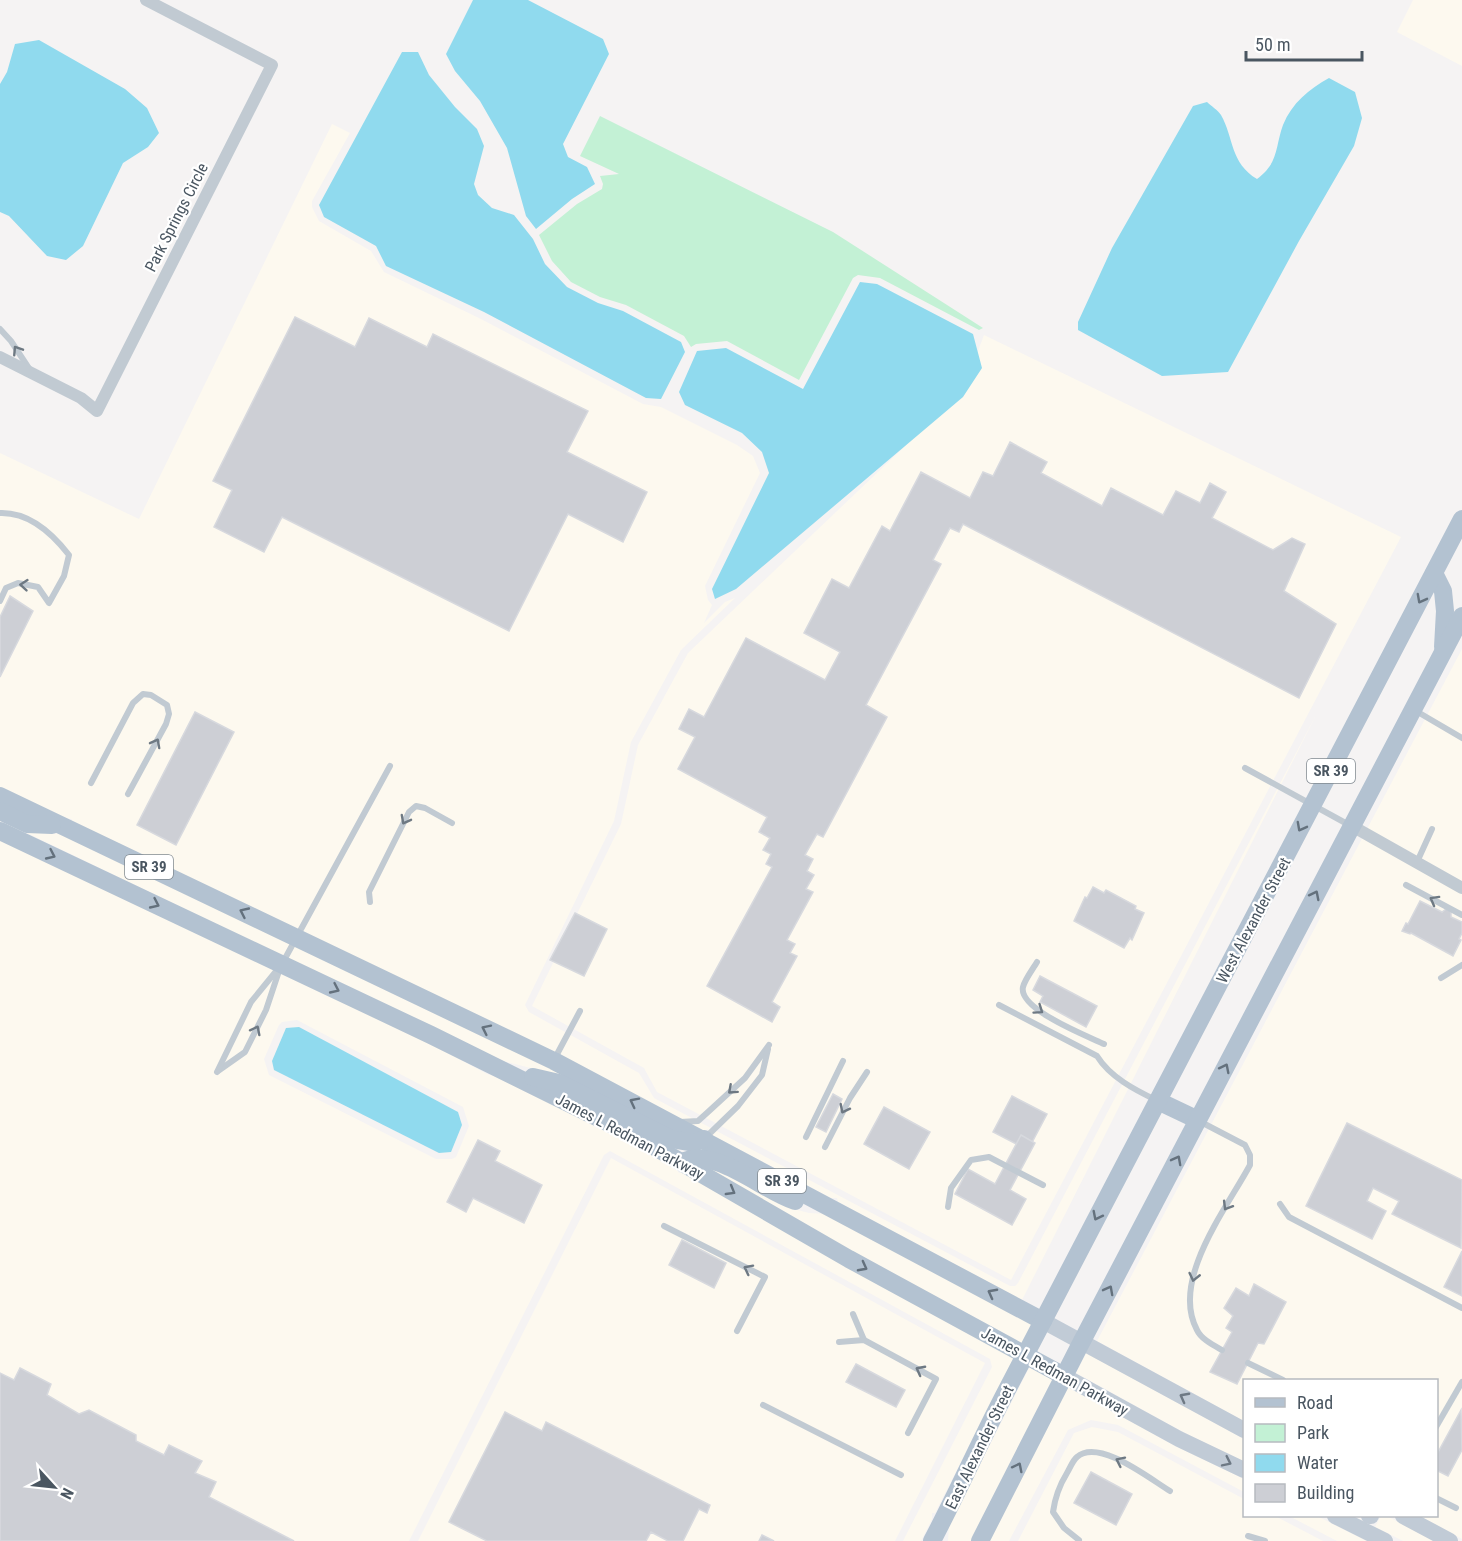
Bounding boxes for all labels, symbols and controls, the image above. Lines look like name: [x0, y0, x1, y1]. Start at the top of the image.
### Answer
scale bar: [1246, 24, 1362, 62]
text: 50 m: [1255, 34, 1290, 55]
street label: Park Springs Circle: [141, 160, 212, 275]
one-way arrow: [14, 346, 25, 357]
one-way arrow: [19, 579, 28, 592]
one-way arrow: [1417, 592, 1428, 603]
one-way arrow: [149, 739, 160, 749]
road number: SR 39: [1307, 759, 1355, 783]
one-way arrow: [401, 814, 412, 824]
one-way arrow: [1297, 821, 1308, 832]
one-way arrow: [45, 848, 56, 860]
street label: West Alexander Street: [1212, 854, 1295, 986]
road number: SR 39: [125, 855, 173, 879]
one-way arrow: [1308, 891, 1319, 902]
one-way arrow: [1430, 896, 1440, 907]
one-way arrow: [149, 897, 160, 909]
one-way arrow: [240, 907, 251, 919]
one-way arrow: [328, 981, 339, 993]
one-way arrow: [1033, 1003, 1044, 1014]
one-way arrow: [482, 1025, 493, 1037]
one-way arrow: [249, 1026, 260, 1037]
one-way arrow: [1218, 1064, 1229, 1075]
one-way arrow: [728, 1083, 739, 1094]
street label: James L Redman Parkway: [552, 1089, 708, 1184]
one-way arrow: [630, 1098, 641, 1109]
one-way arrow: [840, 1103, 852, 1114]
one-way arrow: [1170, 1156, 1181, 1166]
road number: SR 39: [758, 1169, 806, 1193]
one-way arrow: [725, 1184, 735, 1196]
one-way arrow: [1223, 1200, 1234, 1210]
one-way arrow: [1093, 1210, 1104, 1221]
one-way arrow: [857, 1260, 868, 1271]
one-way arrow: [743, 1264, 754, 1276]
one-way arrow: [1188, 1271, 1201, 1281]
one-way arrow: [1102, 1285, 1113, 1296]
one-way arrow: [987, 1289, 998, 1300]
street label: James L Redman Parkway: [978, 1323, 1132, 1420]
one-way arrow: [915, 1366, 926, 1377]
legend: [1243, 1379, 1438, 1517]
street label: East Alexander Street: [941, 1382, 1018, 1512]
text: Road: [1297, 1392, 1333, 1413]
one-way arrow: [1179, 1393, 1190, 1404]
text: Park: [1297, 1422, 1329, 1443]
text: Water: [1297, 1452, 1339, 1473]
one-way arrow: [1221, 1455, 1232, 1467]
one-way arrow: [1115, 1456, 1126, 1468]
north arrow: [24, 1457, 84, 1517]
one-way arrow: [1011, 1462, 1022, 1473]
text: Building: [1297, 1482, 1354, 1503]
text: N: [56, 1485, 78, 1502]

